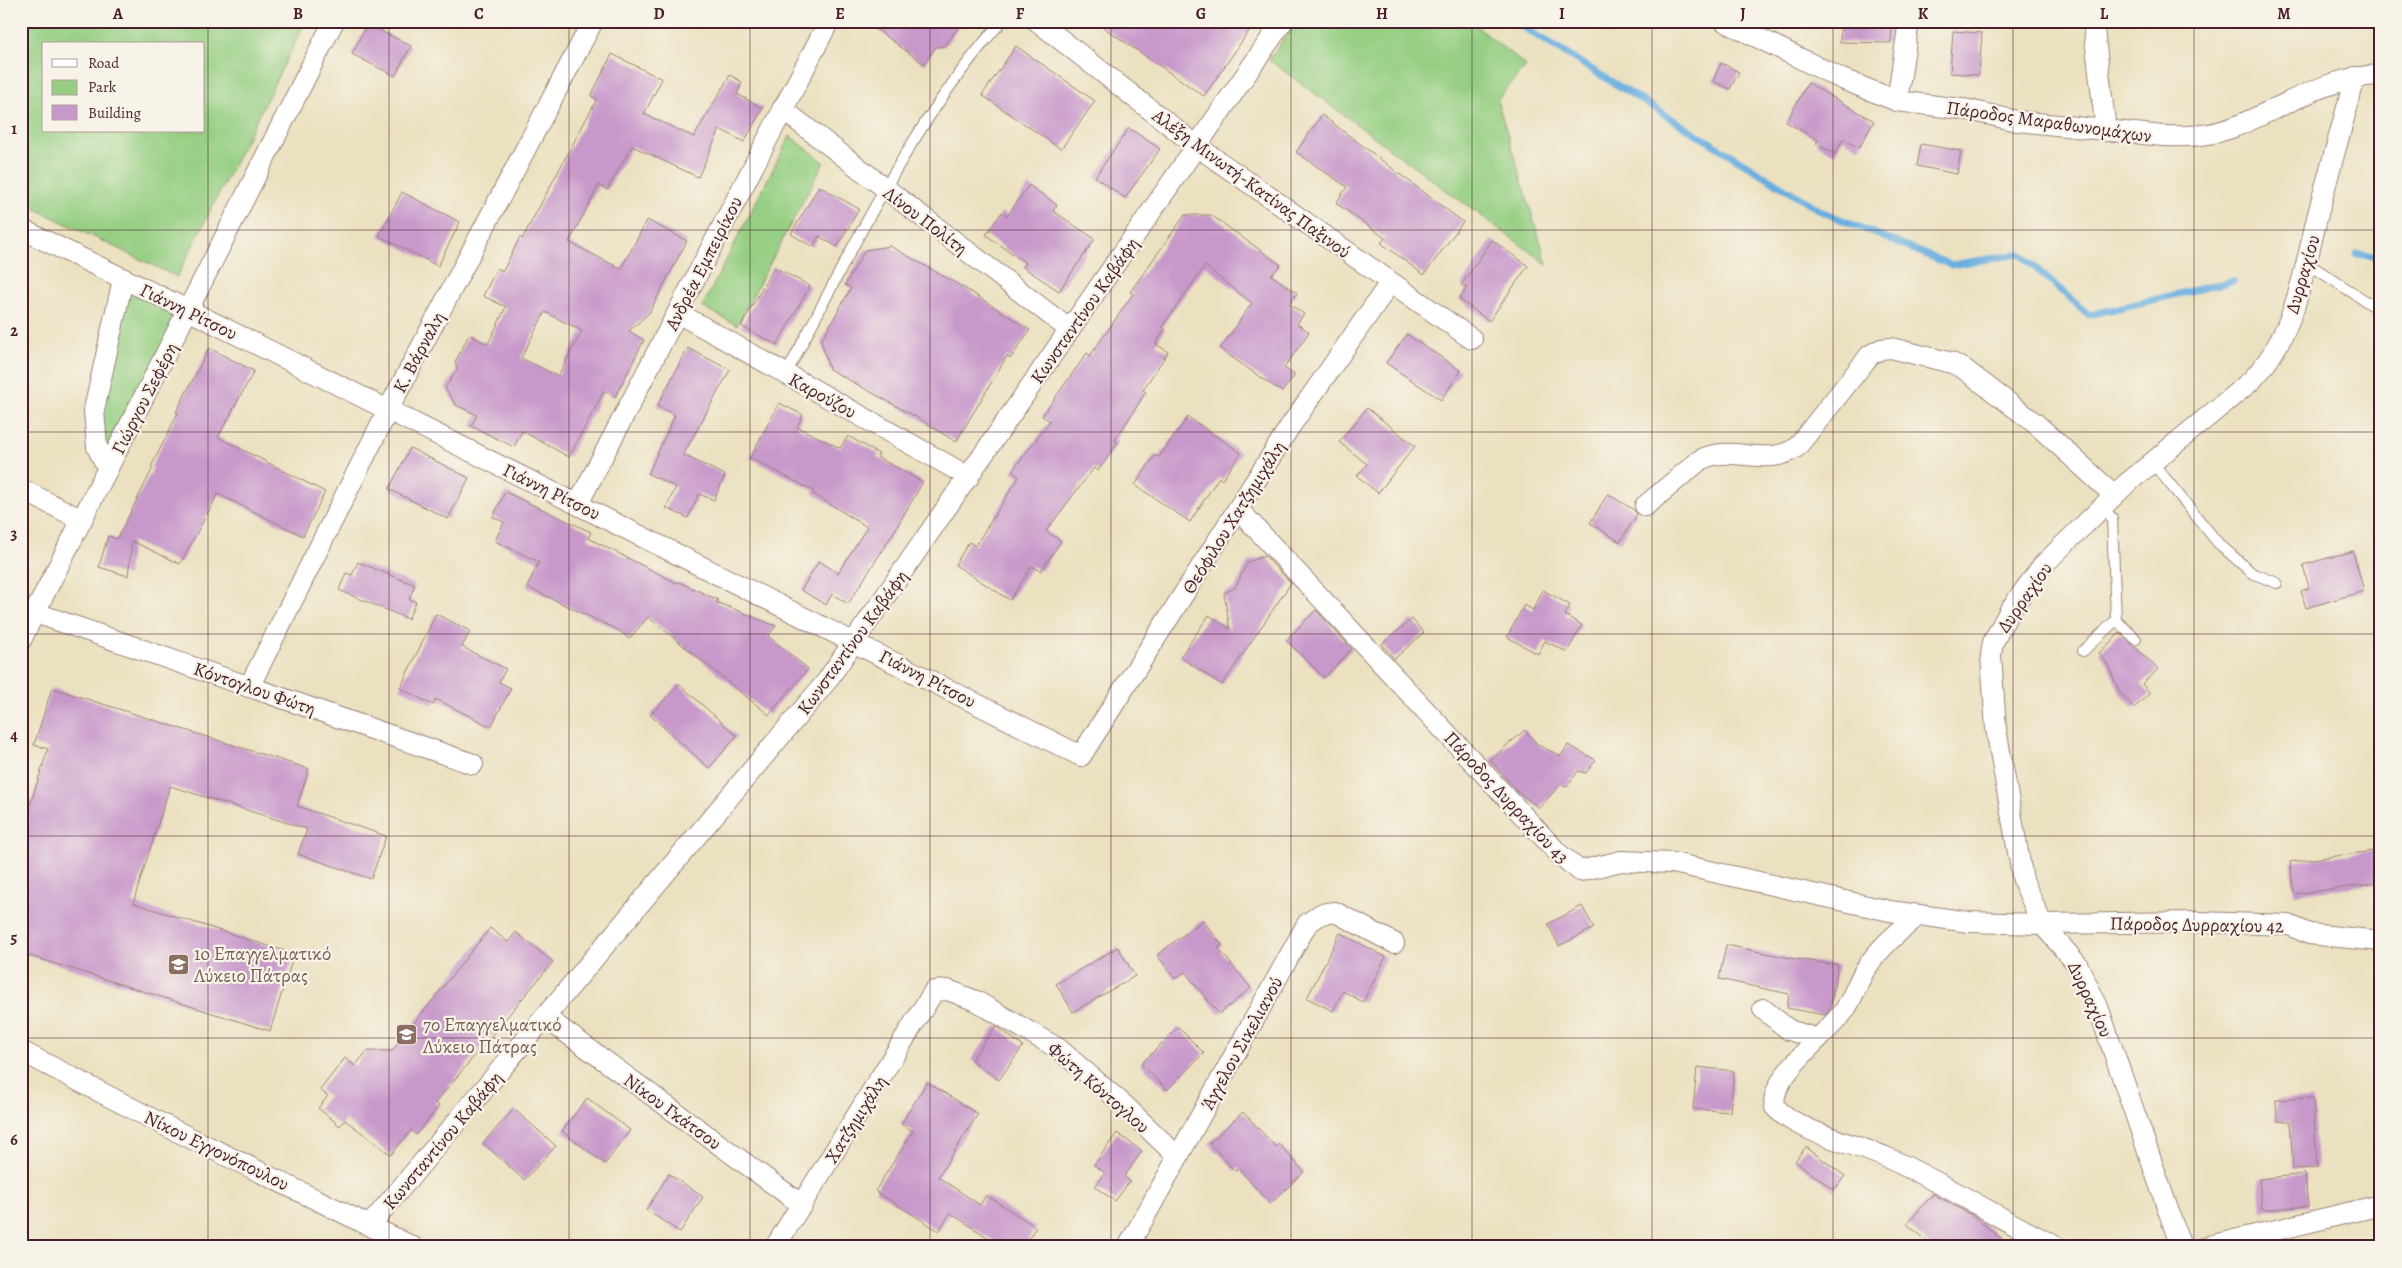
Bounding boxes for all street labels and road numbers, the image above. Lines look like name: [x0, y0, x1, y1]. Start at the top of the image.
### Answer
street label: Πάροδος Μαραθωνομάχων: [1945, 95, 2153, 149]
street label: Αλέξη Μινωτή-Κατίνας Παξινού: [1146, 102, 1356, 265]
street label: Λίνου Πολίτη: [877, 180, 973, 261]
street label: Ανδρέα Εμπειρίκου: [658, 192, 749, 336]
street label: Κωνσταντίνου Καβάφη: [1024, 232, 1145, 389]
street label: Δυρραχίου: [2279, 232, 2327, 317]
street label: Γιάννη Ρίτσου: [135, 277, 242, 347]
street label: Κ. Βάρναλη: [387, 307, 451, 398]
street label: Γιώργου Σεφέρη: [105, 338, 184, 459]
street label: Καρούζου: [784, 367, 861, 425]
street label: Θεόφιλου Χατζημιχάλη: [1176, 436, 1292, 599]
street label: Γιάννη Ρίτσου: [498, 457, 605, 527]
street label: Δυρραχίου: [1991, 557, 2059, 638]
street label: Κωνσταντίνου Καβάφη: [791, 565, 914, 720]
street label: Γιάννη Ρίτσου: [875, 643, 980, 714]
street label: Κόντογλου Φώτη: [190, 656, 319, 722]
street label: Πάροδος Δυρραχίου 43: [1438, 726, 1575, 870]
street label: Πάροδος Δυρραχίου 42: [2110, 910, 2284, 940]
street label: Δυρραχίου: [2061, 957, 2119, 1041]
street label: Άγγελου Σικελιανού: [1194, 972, 1289, 1115]
street label: Φώτη Κόντογλου: [1042, 1036, 1155, 1139]
street label: Κωνσταντίνου Καβάφη: [377, 1066, 509, 1216]
street label: Νίκου Γκάτσου: [618, 1067, 727, 1156]
street label: Χατζημιχάλη: [819, 1071, 893, 1168]
street label: Νίκου Εγγονόπουλου: [140, 1105, 293, 1197]

